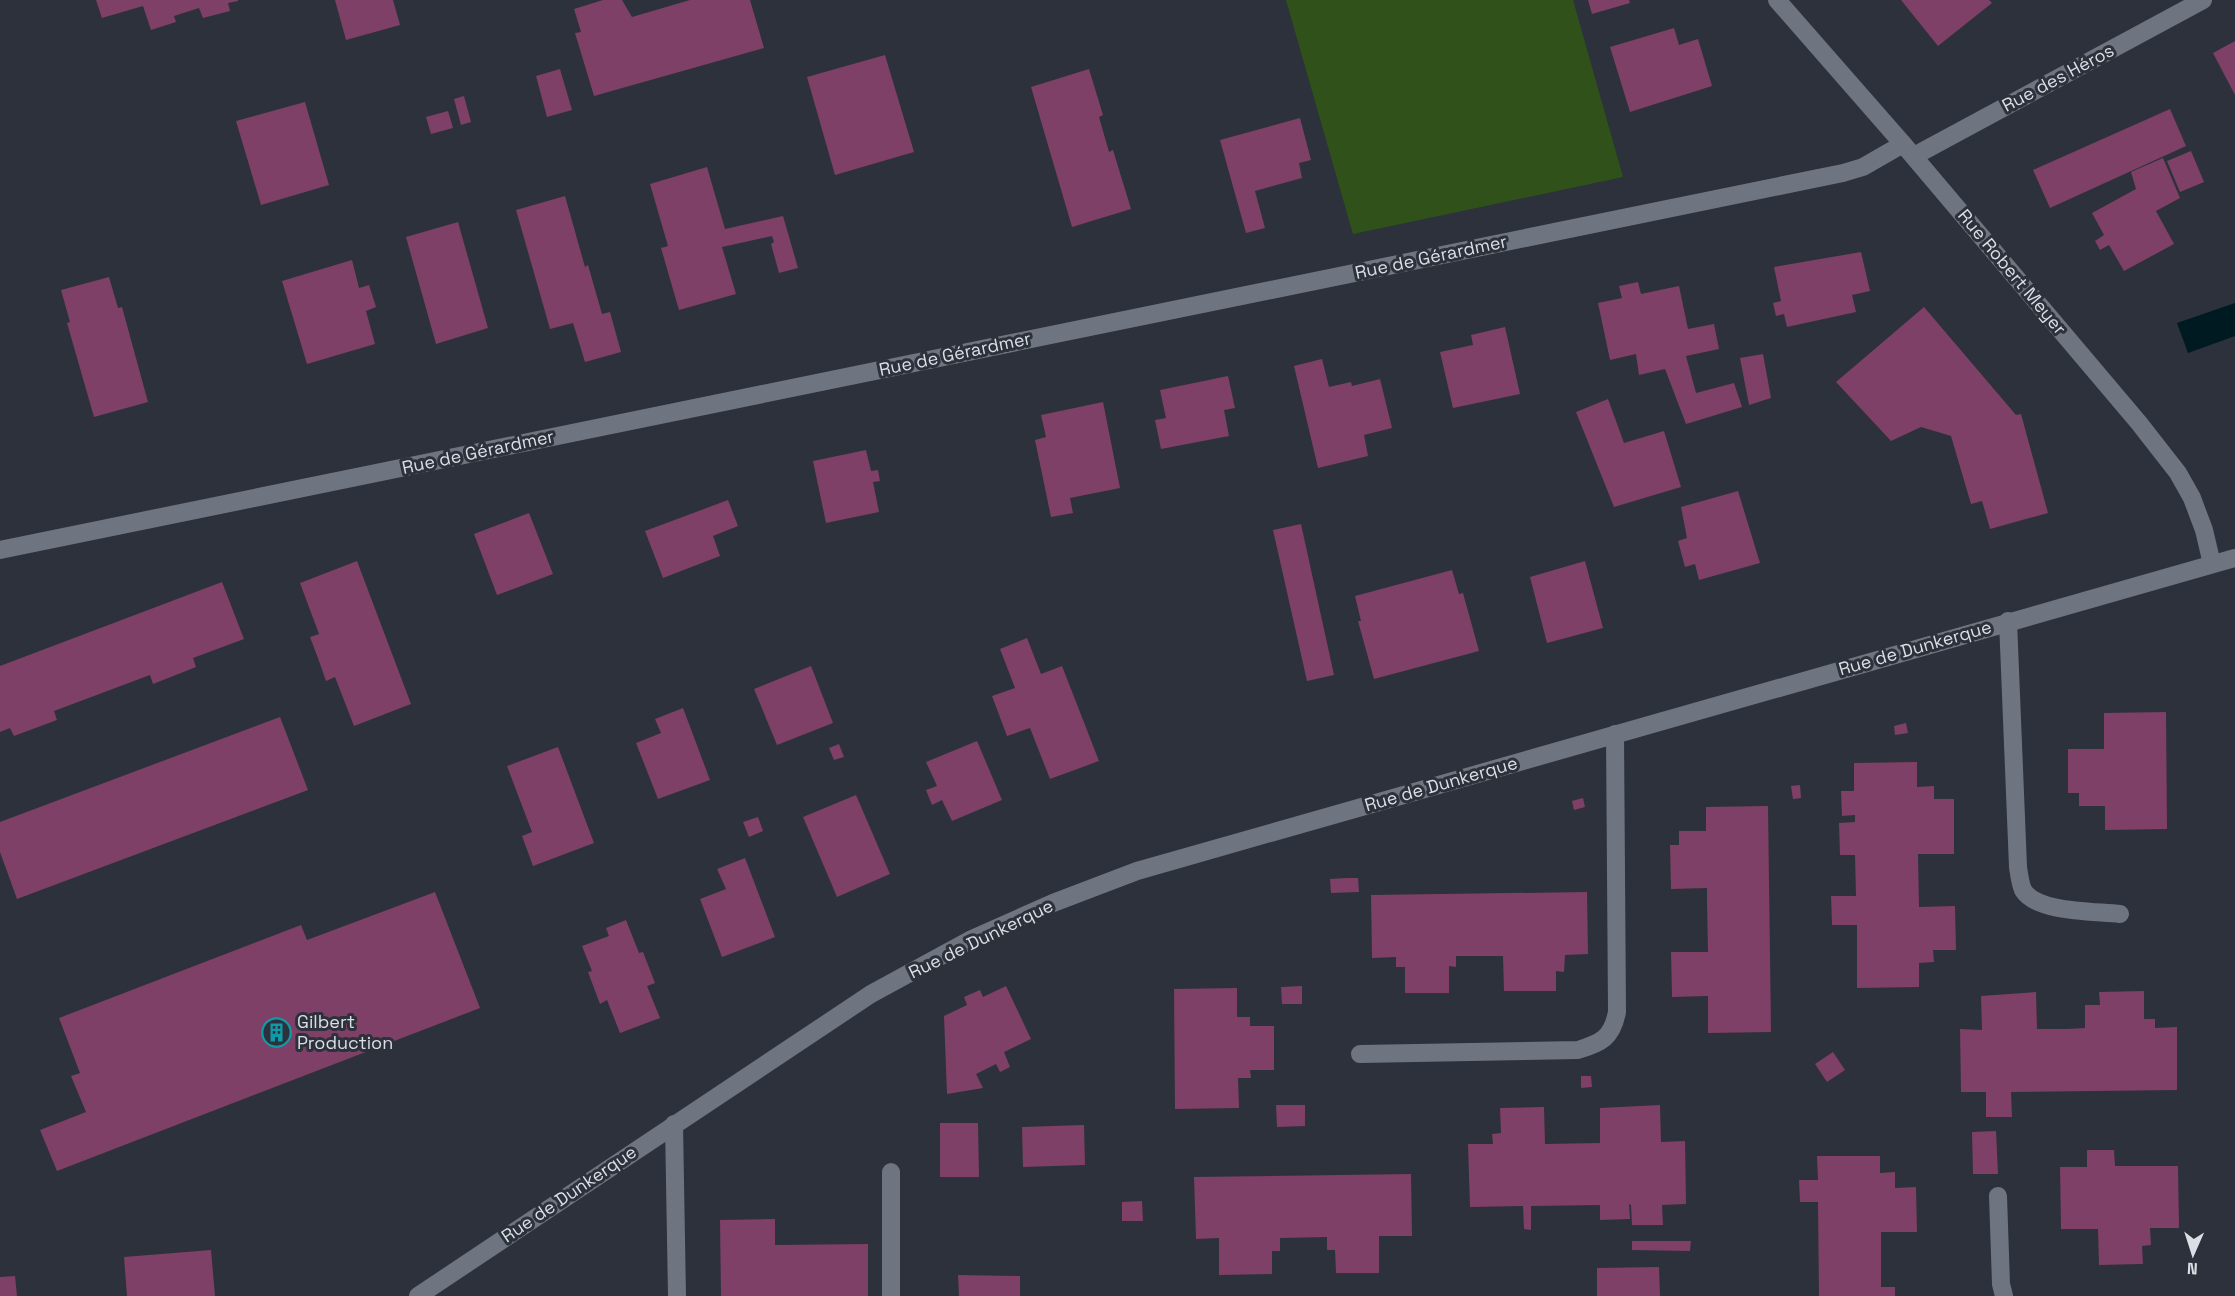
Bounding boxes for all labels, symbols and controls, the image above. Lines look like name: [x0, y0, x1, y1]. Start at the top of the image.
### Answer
street label: Rue des Héros: [1998, 38, 2118, 117]
street label: Rue Robert Meyer: [1953, 204, 2072, 339]
street label: Rue de Gérardmer: [1353, 229, 1509, 284]
street label: Rue de Gérardmer: [877, 326, 1033, 381]
street label: Rue de Gérardmer: [400, 424, 556, 479]
street label: Rue de Dunkerque: [1836, 615, 1994, 680]
street label: Rue de Dunkerque: [1362, 751, 1520, 816]
street label: Rue de Dunkerque: [905, 894, 1057, 984]
place label: Gilbert Production: [297, 1010, 393, 1054]
building icon: Gilbert Production: [260, 1016, 292, 1048]
street label: Rue de Dunkerque: [497, 1140, 641, 1247]
north arrow: [2163, 1224, 2223, 1284]
text: N: [2186, 1258, 2198, 1279]

